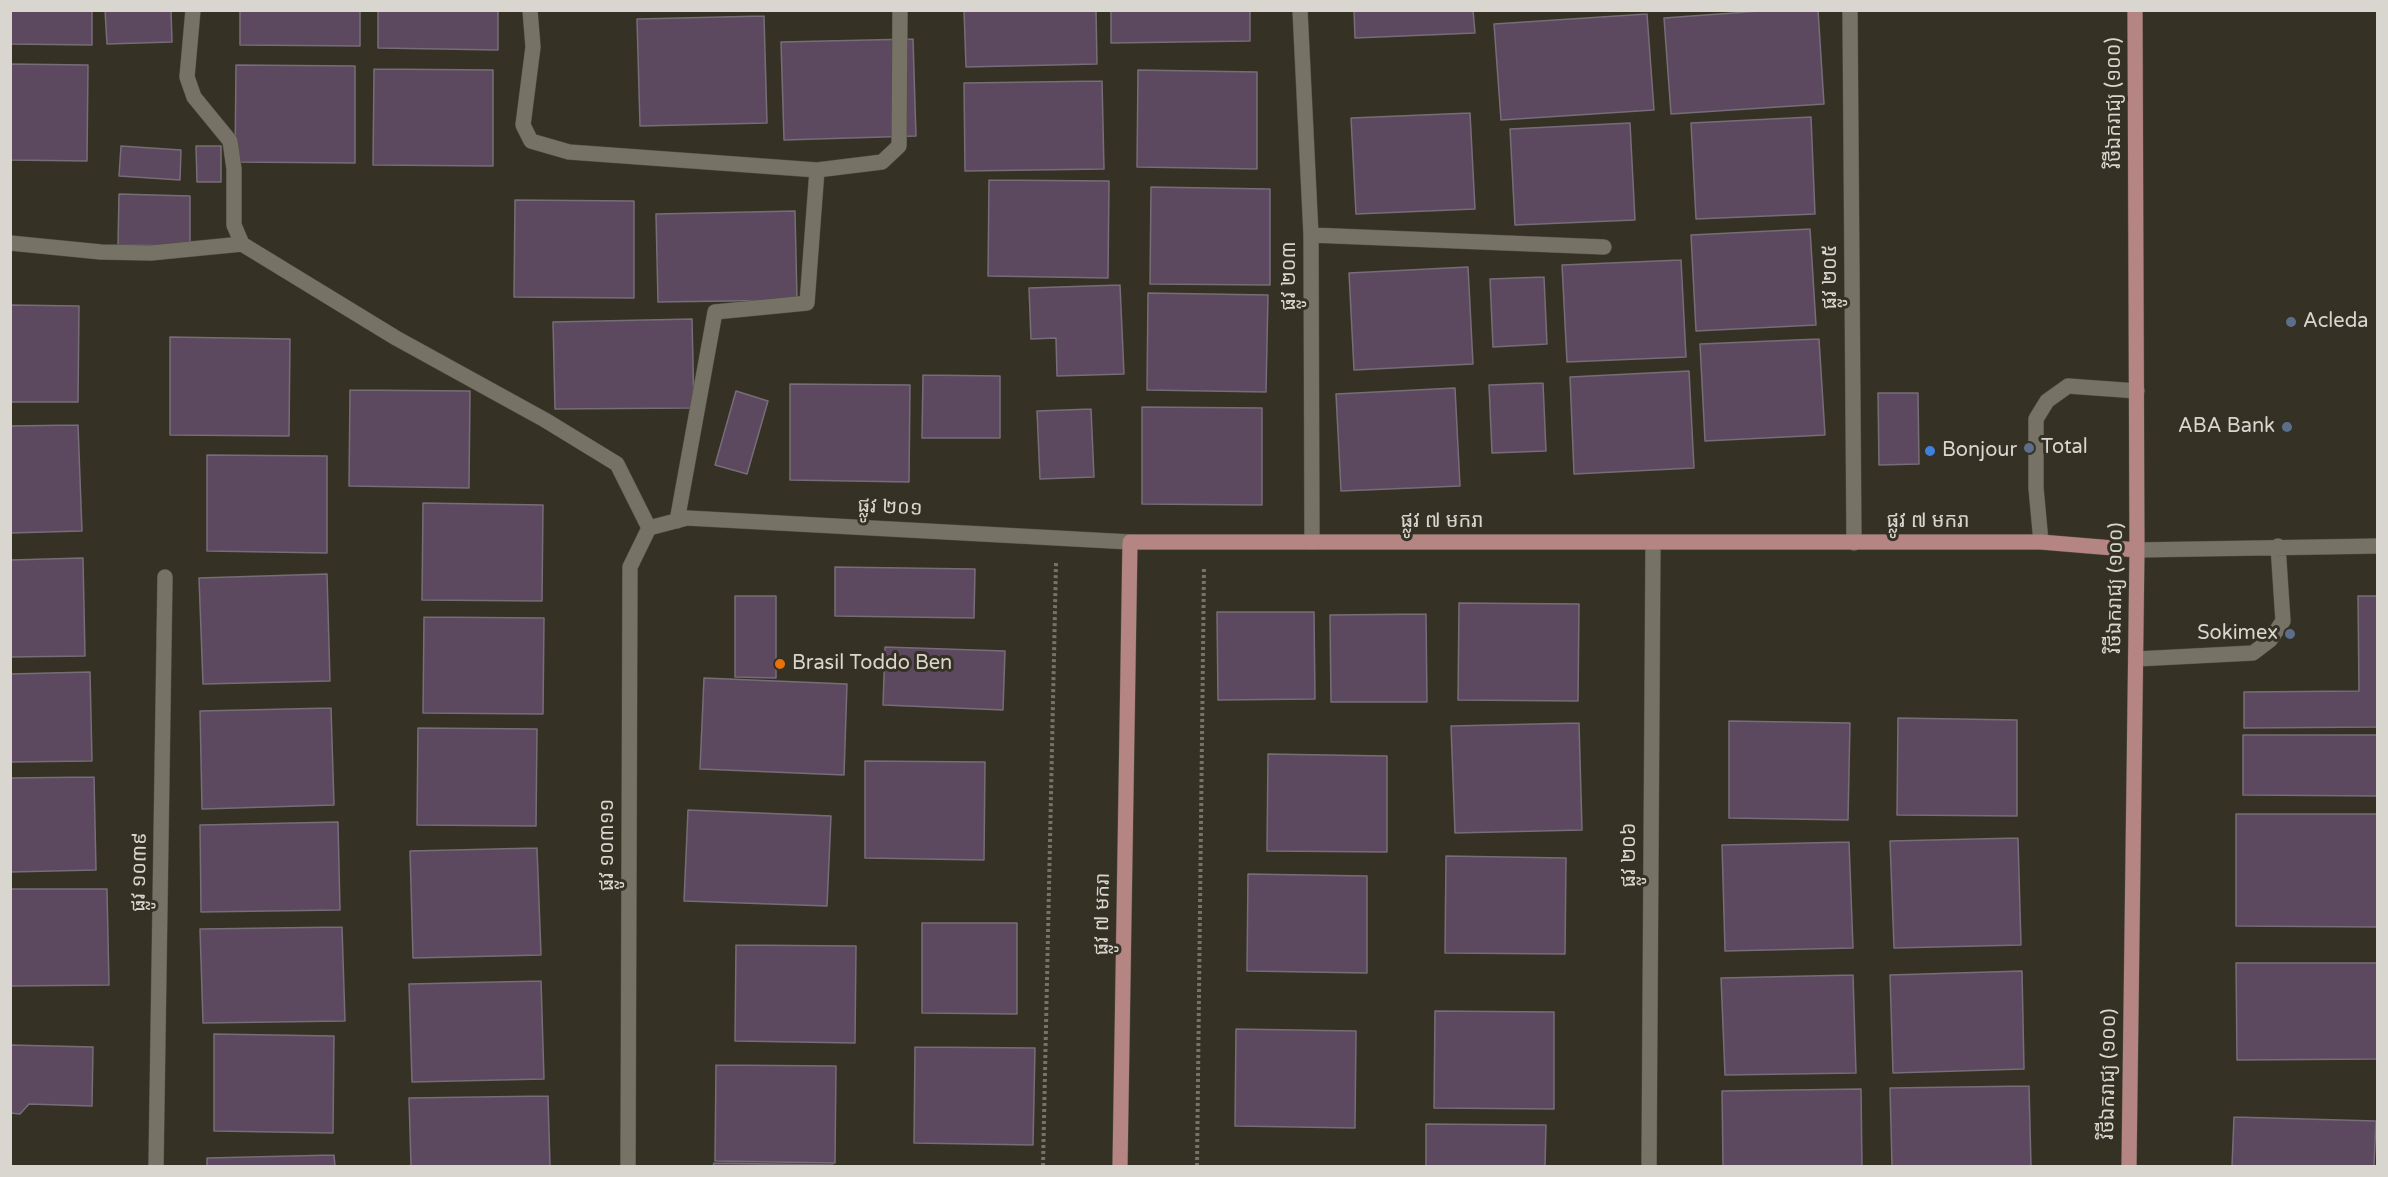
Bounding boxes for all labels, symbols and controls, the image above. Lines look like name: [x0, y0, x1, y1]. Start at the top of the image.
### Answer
street label: វិថីឯករាជ្យ (១០០): [2103, 37, 2127, 169]
street label: ផ្លូវ ២០៣: [1278, 241, 1302, 311]
street label: ផ្លូវ ២០៥: [1819, 245, 1843, 309]
place label: Acleda: [2303, 310, 2368, 334]
marker: Acleda: [2284, 315, 2298, 329]
place label: ABA Bank: [2178, 415, 2275, 439]
marker: ABA Bank: [2280, 420, 2294, 434]
place label: Total: [2041, 436, 2088, 460]
place label: Bonjour: [1942, 439, 2017, 463]
marker: Total: [2022, 441, 2036, 455]
marker: Bonjour: [1923, 444, 1937, 458]
street label: ផ្លូវ ២០១: [857, 494, 923, 522]
street label: ផ្លូវ ៧ មករា: [1401, 510, 1483, 534]
street label: ផ្លូវ ៧ មករា: [1887, 510, 1969, 534]
street label: វិថីឯករាជ្យ (១០០): [2103, 522, 2129, 654]
place label: Sokimex: [2197, 622, 2278, 646]
marker: Sokimex: [2283, 627, 2297, 641]
place label: Brasil Toddo Ben: [792, 652, 952, 676]
marker: Brasil Toddo Ben: [773, 657, 787, 671]
street label: ផ្លូវ ១០៣១១: [596, 799, 620, 891]
street label: ផ្លូវ ២០៦: [1618, 823, 1642, 887]
street label: ផ្លូវ ១០៣៩: [127, 832, 153, 912]
street label: ផ្លូវ ៧ មករា: [1090, 872, 1116, 956]
street label: វិថីឯករាជ្យ (១០០): [2096, 1008, 2122, 1140]

